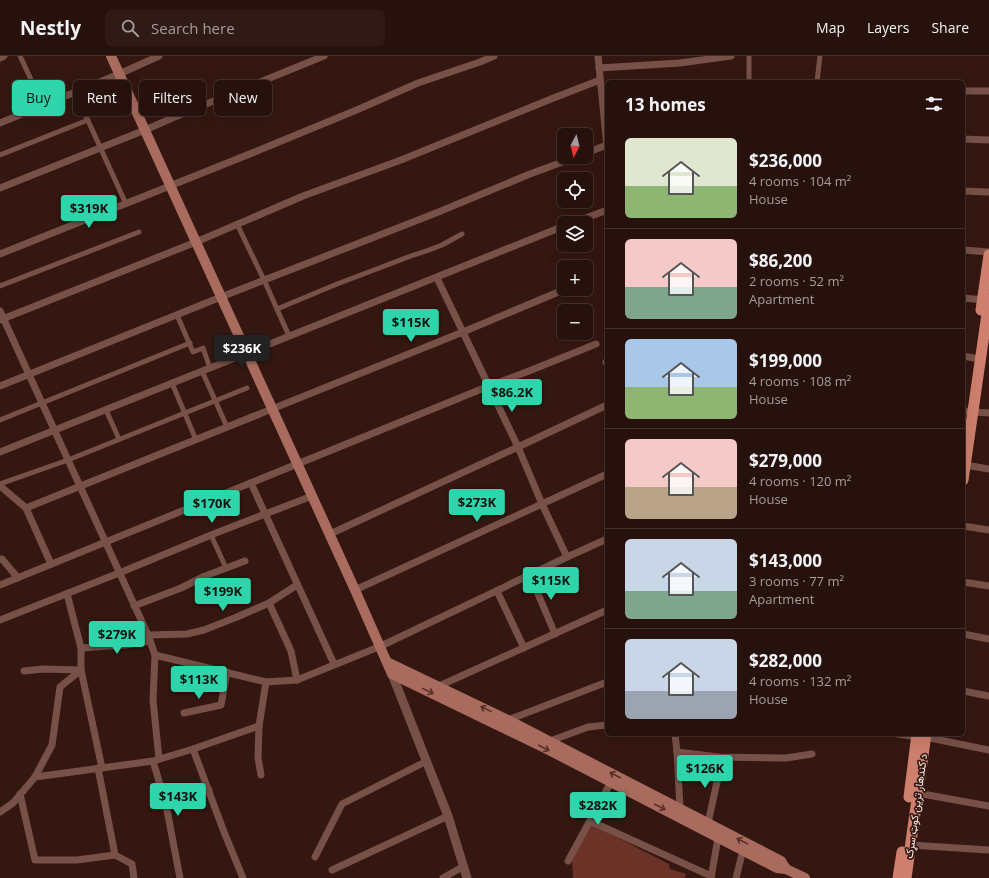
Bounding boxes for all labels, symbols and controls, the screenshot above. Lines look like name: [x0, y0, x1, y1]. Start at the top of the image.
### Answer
search box: [105, 10, 385, 46]
text: Nestly: [20, 15, 81, 41]
icon: search: [119, 17, 141, 39]
text: Search here: [151, 18, 235, 38]
text: Map: [816, 18, 845, 37]
text: Layers: [867, 18, 909, 37]
text: Share: [931, 18, 969, 37]
chip: Buy: [12, 80, 65, 116]
chip: Rent: [73, 80, 131, 116]
chip: Filters: [139, 80, 206, 116]
chip: New: [214, 80, 272, 116]
text: 13 homes: [625, 93, 706, 116]
icon: filters: [923, 93, 945, 115]
north arrow: [557, 128, 593, 164]
map controls: [557, 128, 593, 340]
text: $236,000: [749, 149, 822, 172]
icon: home: [657, 154, 705, 202]
button: locate: [557, 172, 593, 208]
text: 4 rooms · 104 m²: [749, 172, 851, 190]
text: House: [749, 190, 788, 208]
pin: $319K: [61, 195, 117, 229]
text: $319K: [70, 199, 108, 217]
button: layers: [557, 216, 593, 252]
text: $86,200: [749, 249, 812, 272]
icon: home: [657, 255, 705, 303]
button: +: [557, 260, 593, 296]
text: 2 rooms · 52 m²: [749, 272, 844, 290]
text: Apartment: [749, 290, 814, 308]
button: −: [557, 304, 593, 340]
pin: $115K: [383, 309, 439, 343]
text: $115K: [392, 313, 430, 331]
pin: $236K: [214, 335, 270, 369]
text: $236K: [223, 339, 261, 357]
text: $199,000: [749, 349, 822, 372]
icon: home: [657, 355, 705, 403]
text: 4 rooms · 108 m²: [749, 372, 851, 390]
pin: $86.2K: [479, 379, 545, 413]
text: $86.2K: [491, 383, 533, 401]
text: House: [749, 390, 788, 408]
text: $279,000: [749, 449, 822, 472]
icon: home: [657, 455, 705, 503]
text: 4 rooms · 120 m²: [749, 472, 851, 490]
pin: $273K: [449, 489, 505, 523]
pin: $170K: [184, 490, 240, 524]
text: House: [749, 490, 788, 508]
text: $273K: [458, 493, 496, 511]
text: $170K: [193, 494, 231, 512]
text: $143,000: [749, 549, 822, 572]
icon: home: [657, 555, 705, 603]
pin: $115K: [523, 567, 579, 601]
text: $115K: [532, 571, 570, 589]
text: 3 rooms · 77 m²: [749, 572, 844, 590]
pin: $199K: [195, 578, 251, 612]
text: $199K: [204, 582, 242, 600]
text: Apartment: [749, 590, 814, 608]
pin: $279K: [89, 621, 145, 655]
text: $279K: [98, 625, 136, 643]
text: $282,000: [749, 649, 822, 672]
icon: home: [657, 655, 705, 703]
pin: $113K: [171, 666, 227, 700]
text: $113K: [180, 670, 218, 688]
text: 4 rooms · 132 m²: [749, 672, 851, 690]
one-way arrow: [421, 688, 433, 695]
text: House: [749, 690, 788, 708]
one-way arrow: [481, 705, 493, 712]
one-way arrow: [538, 745, 550, 752]
street label: د کندهار ترين کوټ سړک: [901, 753, 931, 859]
pin: $126K: [677, 755, 733, 789]
text: $126K: [686, 759, 724, 777]
one-way arrow: [609, 770, 621, 778]
pin: $143K: [150, 783, 206, 817]
text: $143K: [159, 787, 197, 805]
pin: $282K: [570, 792, 626, 826]
text: $282K: [579, 796, 617, 814]
one-way arrow: [654, 804, 666, 812]
one-way arrow: [737, 837, 749, 844]

